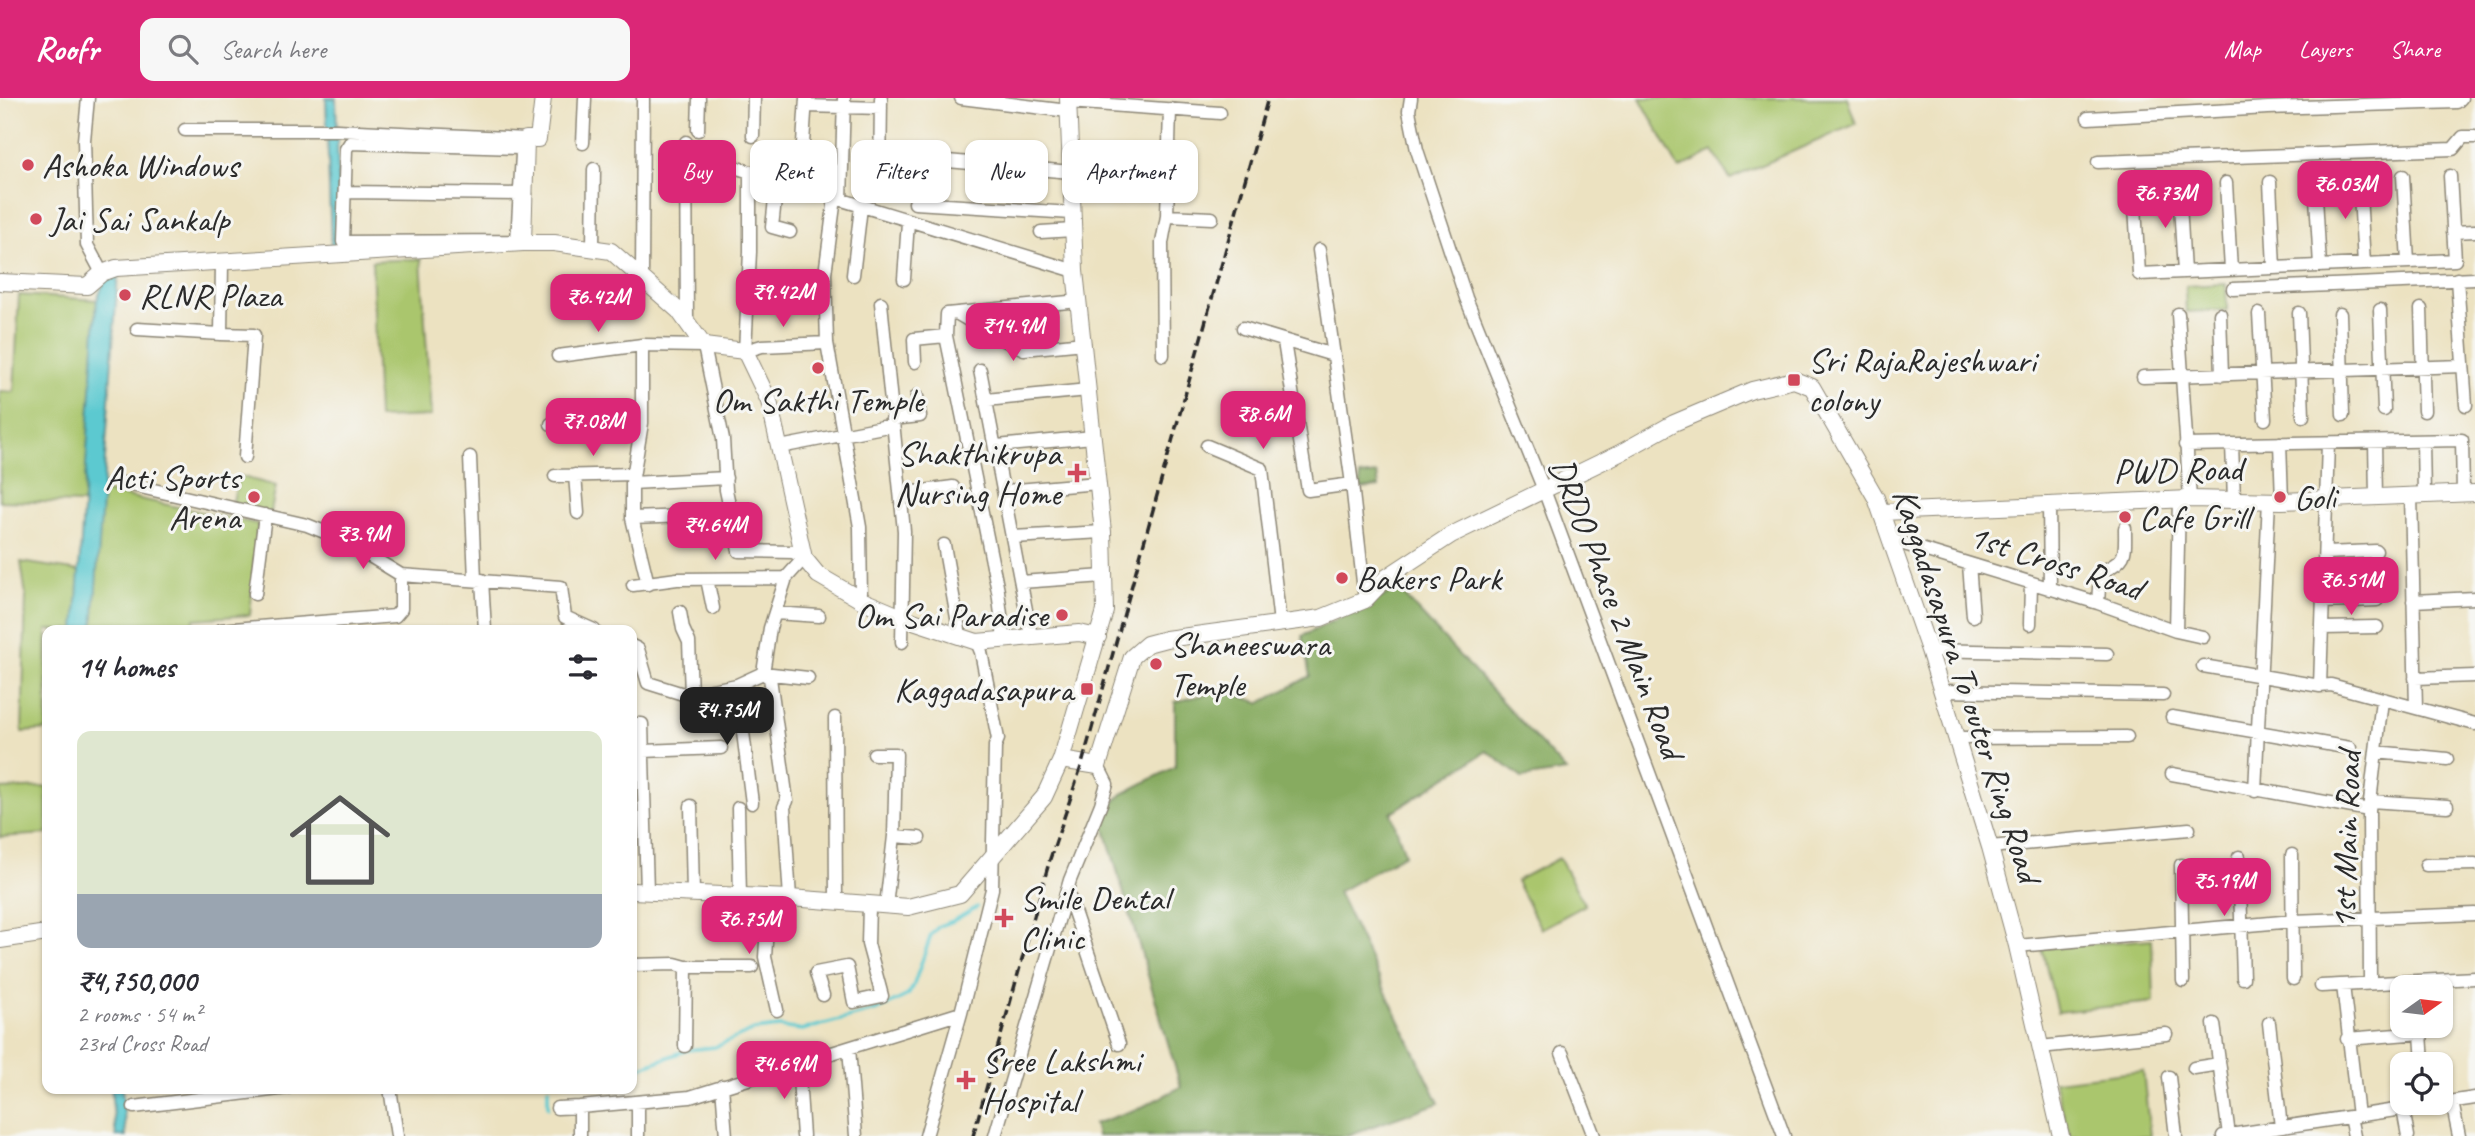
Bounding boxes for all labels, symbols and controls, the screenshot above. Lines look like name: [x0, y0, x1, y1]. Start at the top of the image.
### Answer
search box: [140, 18, 630, 81]
text: Roofr: [35, 28, 98, 70]
icon: search: [164, 30, 202, 68]
text: Search here: [220, 33, 326, 66]
text: Map: [2224, 34, 2261, 64]
text: Layers: [2299, 34, 2352, 64]
text: Share: [2390, 34, 2440, 64]
chip: Buy: [658, 140, 736, 203]
chip: Rent: [750, 140, 837, 203]
chip: Filters: [851, 140, 951, 203]
chip: New: [965, 140, 1048, 203]
chip: Apartment: [1062, 140, 1198, 203]
place label: Ashoka Windows: [42, 143, 241, 188]
marker: Ashoka Windows: [20, 157, 36, 173]
pin: ₹6.03M: [2288, 162, 2402, 221]
text: ₹6.03M: [2313, 169, 2377, 198]
pin: ₹6.73M: [2108, 170, 2222, 230]
text: ₹6.73M: [2133, 178, 2197, 207]
place label: Jai Sai Sankalp: [48, 197, 231, 242]
marker: Jai Sai Sankalp: [28, 211, 44, 227]
pin: ₹9.42M: [726, 270, 840, 329]
place label: RLNR Plaza: [139, 273, 283, 318]
pin: ₹6.42M: [541, 274, 655, 334]
text: ₹9.42M: [752, 277, 814, 306]
text: ₹6.42M: [566, 282, 630, 311]
marker: RLNR Plaza: [117, 287, 133, 303]
pin: ₹14.9M: [956, 303, 1070, 363]
text: ₹14.9M: [982, 311, 1044, 340]
place label: Sri RajaRajeshwari colony: [1808, 338, 2040, 423]
marker: Om Sakthi Temple: [810, 360, 826, 376]
marker: Sri RajaRajeshwari colony: [1786, 372, 1802, 388]
place label: Om Sakthi Temple: [713, 378, 926, 423]
pin: ₹8.6M: [1214, 392, 1312, 451]
pin: ₹7.08M: [536, 398, 650, 458]
text: ₹8.6M: [1237, 399, 1289, 428]
text: ₹7.08M: [562, 406, 624, 435]
place label: Shakthikrupa Nursing Home: [895, 431, 1064, 516]
street label: PWD Road: [2113, 446, 2248, 494]
street label: DRDO Phase 2 Main Road: [1539, 452, 1697, 769]
place label: Acti Sports Arena: [105, 455, 243, 540]
marker: Shakthikrupa Nursing Home: [1067, 463, 1087, 483]
place label: Goli: [2294, 475, 2340, 520]
street label: Kaggadasapura To outer Ring Road: [1882, 483, 2054, 892]
marker: Acti Sports Arena: [246, 489, 262, 505]
marker: Goli: [2272, 489, 2288, 505]
place label: Cafe Grill: [2139, 495, 2255, 540]
pin: ₹4.64M: [658, 503, 772, 562]
marker: Cafe Grill: [2117, 509, 2133, 525]
text: ₹4.64M: [683, 510, 747, 539]
pin: ₹3.9M: [314, 512, 412, 571]
street label: 1st Cross Road: [1964, 513, 2153, 613]
text: ₹3.9M: [337, 519, 389, 548]
place label: Bakers Park: [1356, 556, 1503, 601]
pin: ₹6.51M: [2294, 558, 2408, 617]
text: ₹6.51M: [2320, 565, 2382, 594]
marker: Bakers Park: [1334, 570, 1350, 586]
place label: Om Sai Paradise: [854, 593, 1051, 638]
marker: Om Sai Paradise: [1054, 607, 1070, 623]
place label: Shaneeswara Temple: [1170, 622, 1332, 707]
text: 14 homes: [77, 648, 175, 686]
icon: filters: [564, 648, 602, 686]
marker: Shaneeswara Temple: [1148, 656, 1164, 672]
place label: Kaggadasapura: [894, 667, 1076, 712]
marker: Kaggadasapura: [1079, 681, 1095, 697]
pin: ₹4.75M: [670, 688, 784, 747]
text: ₹4.75M: [696, 695, 758, 724]
street label: 1st Main Road: [2320, 745, 2372, 930]
icon: home: [277, 777, 403, 903]
pin: ₹5.19M: [2167, 858, 2281, 918]
text: ₹5.19M: [2193, 866, 2255, 895]
place label: Smile Dental Clinic: [1020, 876, 1175, 961]
pin: ₹6.75M: [692, 896, 806, 956]
text: ₹6.75M: [718, 904, 780, 933]
marker: Smile Dental Clinic: [994, 908, 1014, 928]
text: ₹4,750,000: [77, 962, 196, 1000]
north arrow: [2390, 975, 2454, 1038]
map controls: [2390, 975, 2453, 1115]
text: 2 rooms · 54 m²: [77, 1000, 201, 1029]
text: 23rd Cross Road: [77, 1029, 207, 1058]
place label: Sree Lakshmi Hospital: [982, 1038, 1145, 1123]
pin: ₹4.69M: [727, 1042, 841, 1101]
text: ₹4.69M: [753, 1049, 815, 1078]
button: locate: [2390, 1052, 2453, 1115]
marker: Sree Lakshmi Hospital: [956, 1070, 976, 1090]

